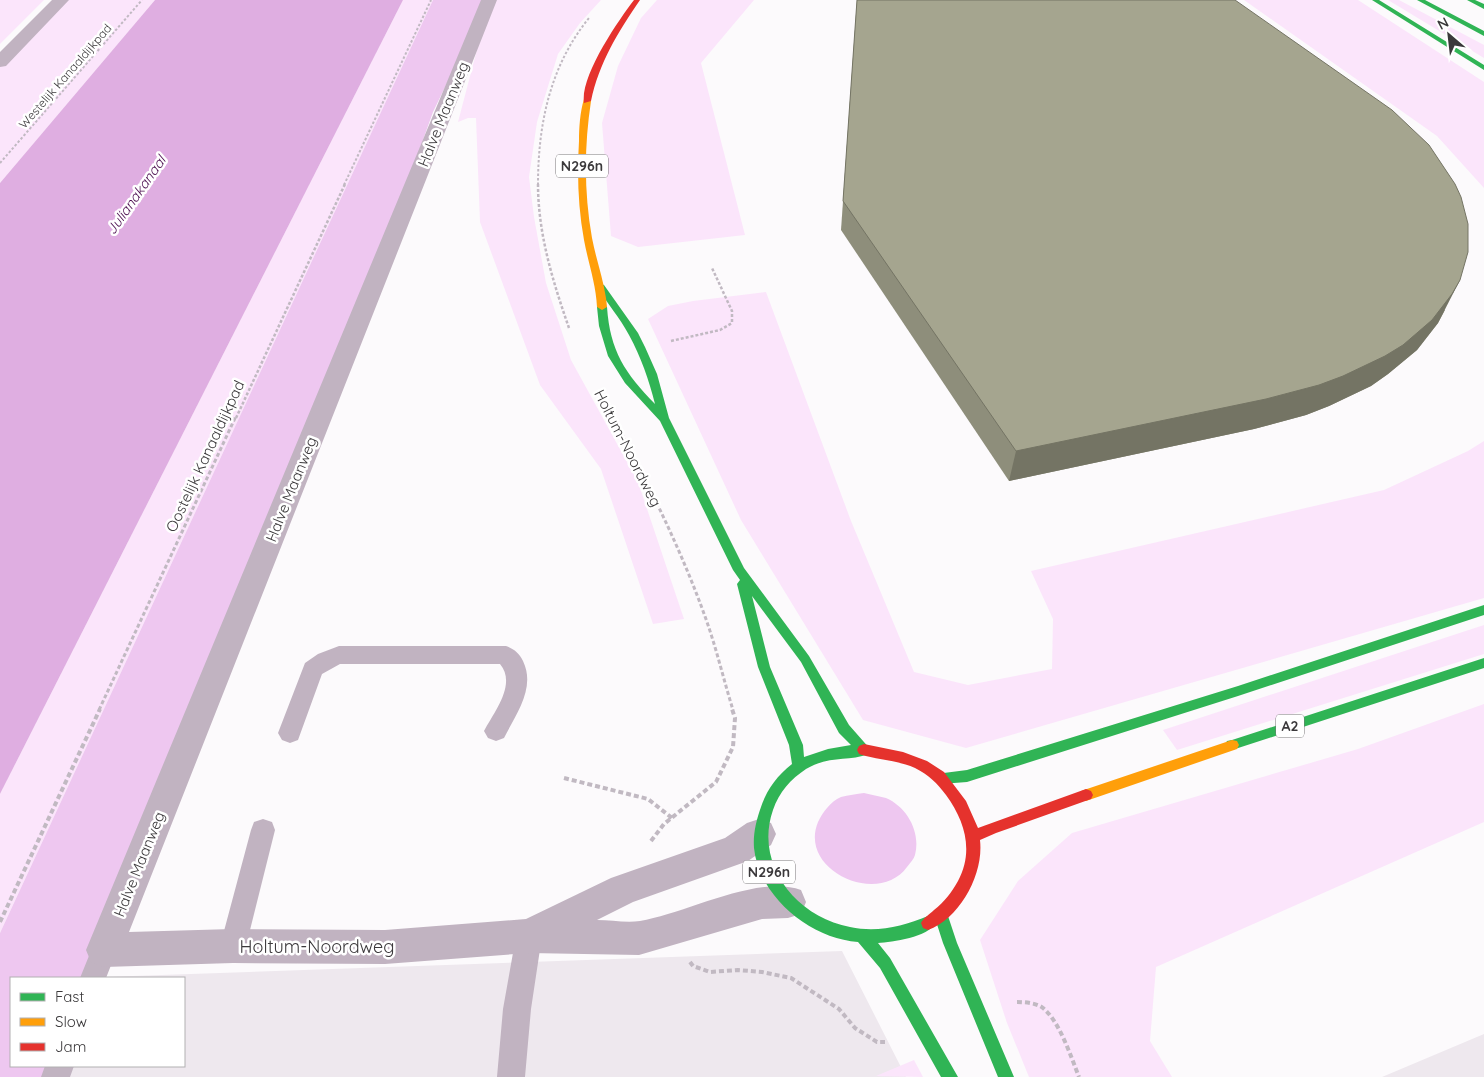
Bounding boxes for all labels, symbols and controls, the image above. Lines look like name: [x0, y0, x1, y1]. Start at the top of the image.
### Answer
north arrow: [1424, 10, 1474, 60]
text: N: [1434, 13, 1452, 34]
street label: Westelijk Kanaaldijkpad: [15, 21, 115, 131]
street label: Halve Maanweg: [413, 59, 473, 169]
water label: Julianakanaal: [102, 151, 171, 238]
road number: N296n: [556, 154, 608, 178]
street label: Oostelijk Kanaaldijkpad: [161, 377, 249, 535]
street label: Holtum-Noordweg: [590, 386, 666, 510]
street label: Halve Maanweg: [261, 434, 321, 544]
road number: A2: [1276, 714, 1304, 738]
street label: Halve Maanweg: [109, 809, 169, 919]
road number: N296n: [743, 860, 795, 884]
street label: Holtum-Noordweg: [240, 935, 394, 958]
legend: [10, 977, 185, 1067]
text: Fast: [55, 987, 84, 1006]
text: Slow: [55, 1012, 87, 1031]
text: Jam: [55, 1037, 86, 1056]

